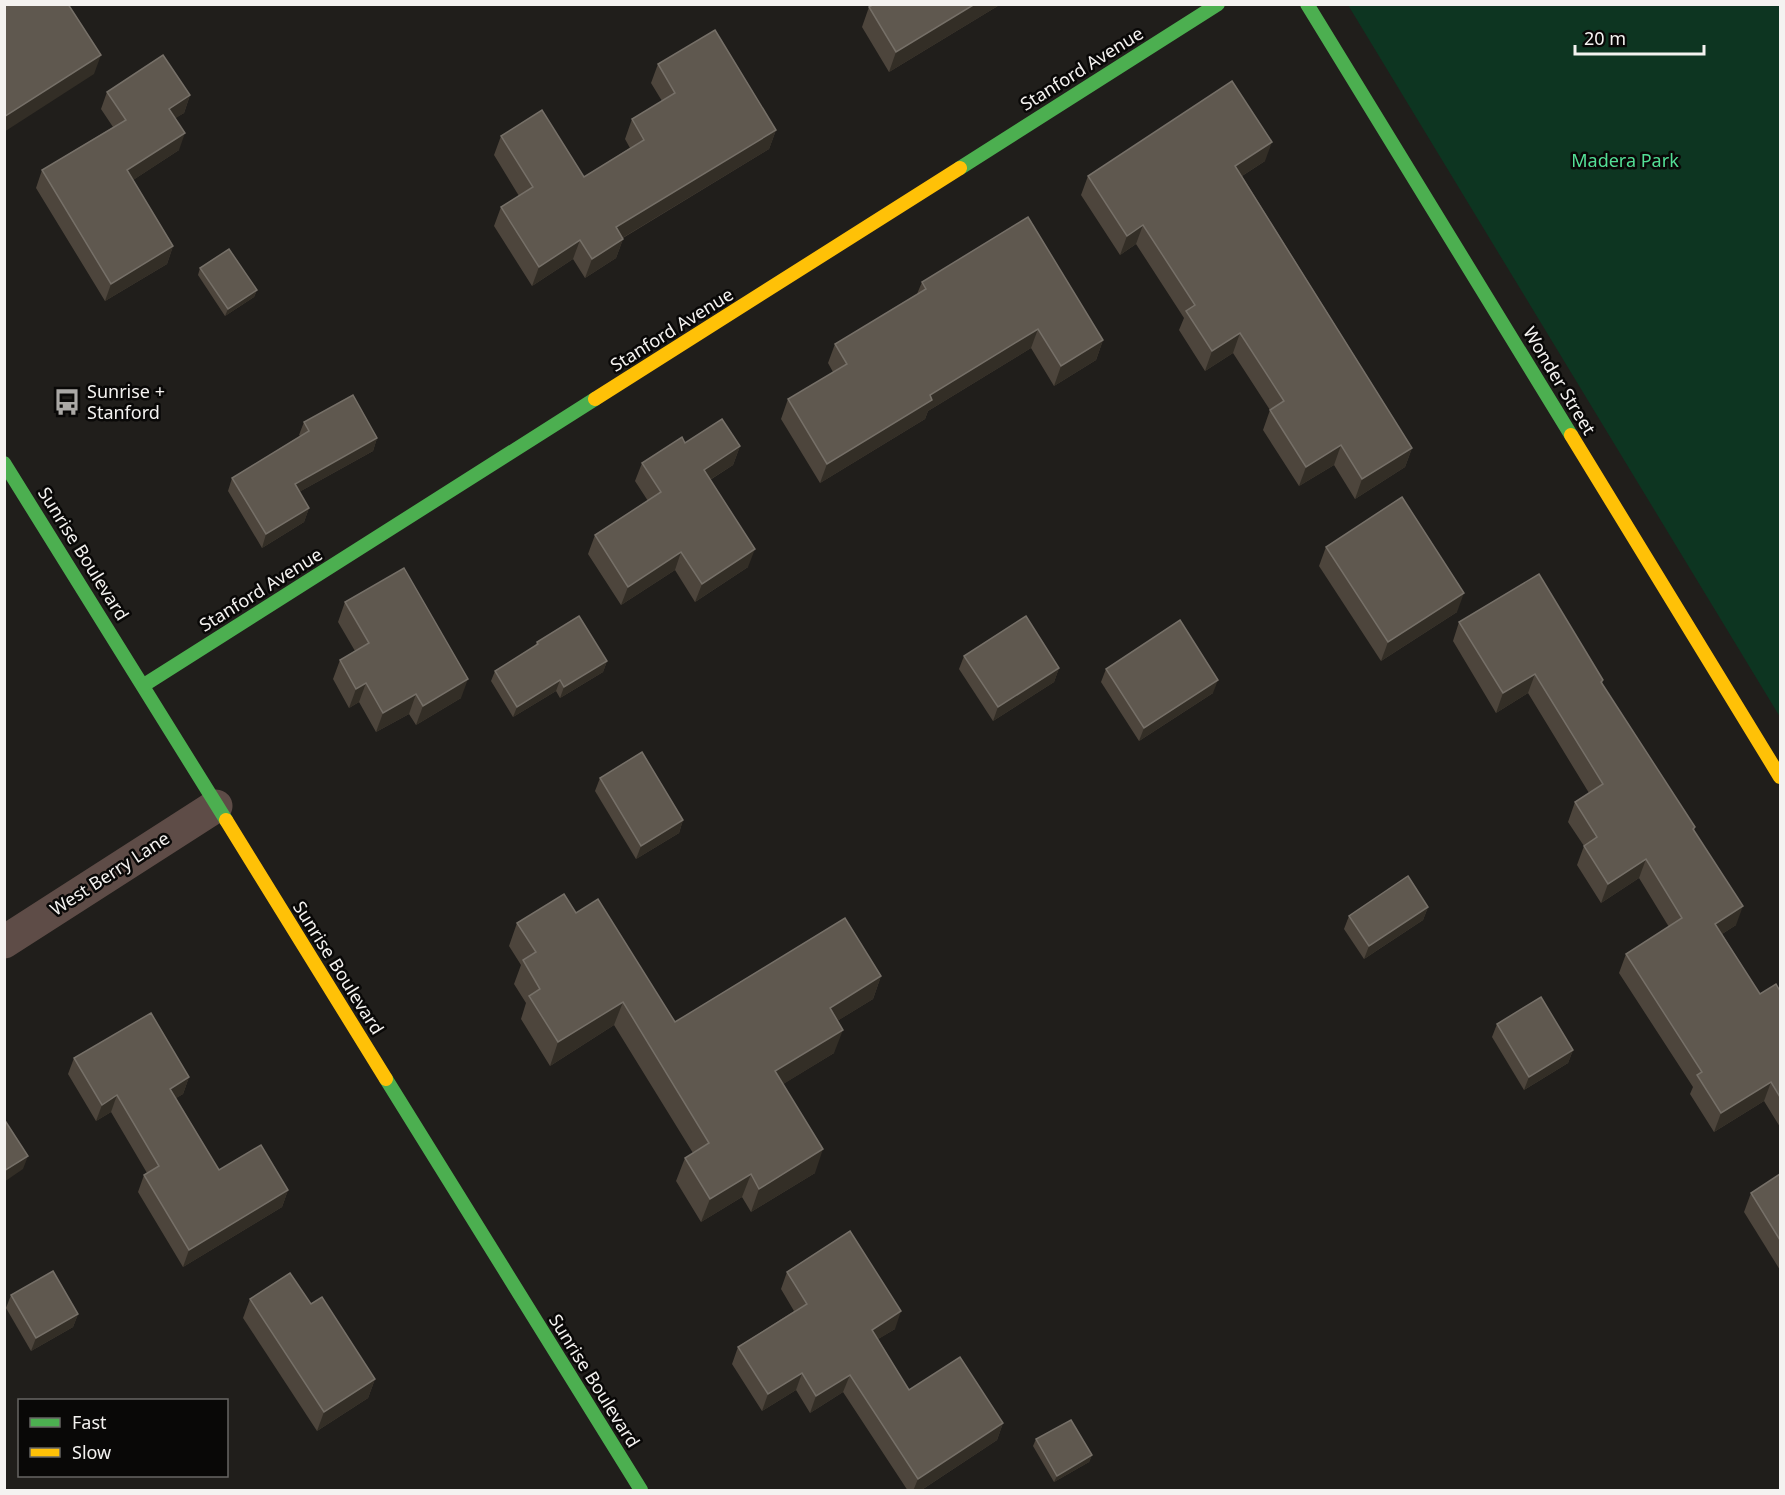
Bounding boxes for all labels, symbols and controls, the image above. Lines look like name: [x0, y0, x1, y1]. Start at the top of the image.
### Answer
scale bar: [1575, 18, 1704, 56]
street label: Stanford Avenue: [1015, 21, 1147, 116]
text: 20 m: [1584, 26, 1626, 50]
park label: Madera Park: [1571, 148, 1679, 172]
street label: Stanford Avenue: [605, 282, 737, 377]
street label: Wonder Street: [1518, 322, 1602, 439]
place label: Sunrise + Stanford: [87, 379, 165, 424]
bus stop icon: Sunrise + Stanford: [52, 387, 82, 417]
street label: Sunrise Boulevard: [33, 482, 135, 625]
street label: Stanford Avenue: [194, 542, 326, 637]
street label: West Berry Lane: [45, 826, 174, 921]
street label: Sunrise Boulevard: [288, 896, 390, 1039]
street label: Sunrise Boulevard: [544, 1309, 646, 1452]
legend: [18, 1399, 228, 1477]
text: Fast: [72, 1410, 107, 1434]
text: Slow: [72, 1440, 111, 1464]

